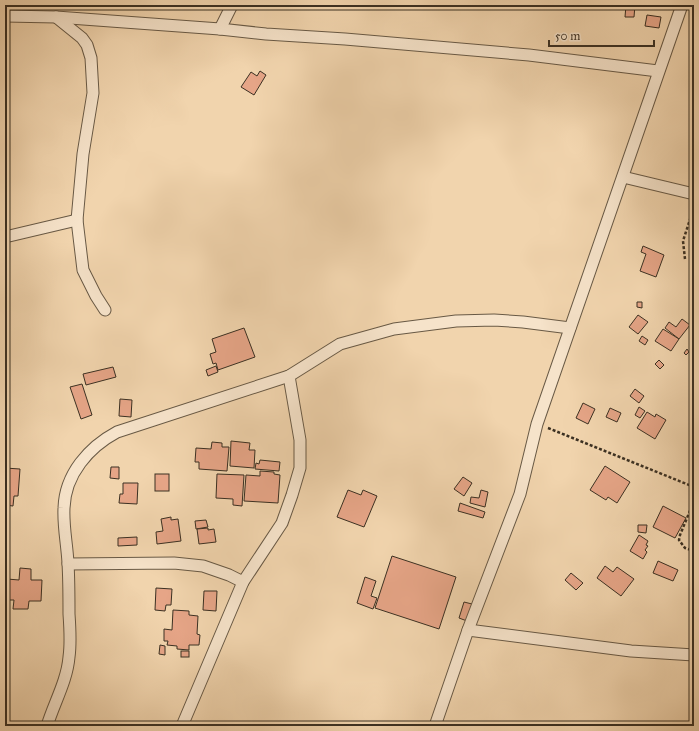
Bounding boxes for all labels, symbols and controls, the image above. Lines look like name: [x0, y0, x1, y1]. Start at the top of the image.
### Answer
scale bar: [549, 22, 654, 48]
text: 50 m: [555, 29, 580, 43]

